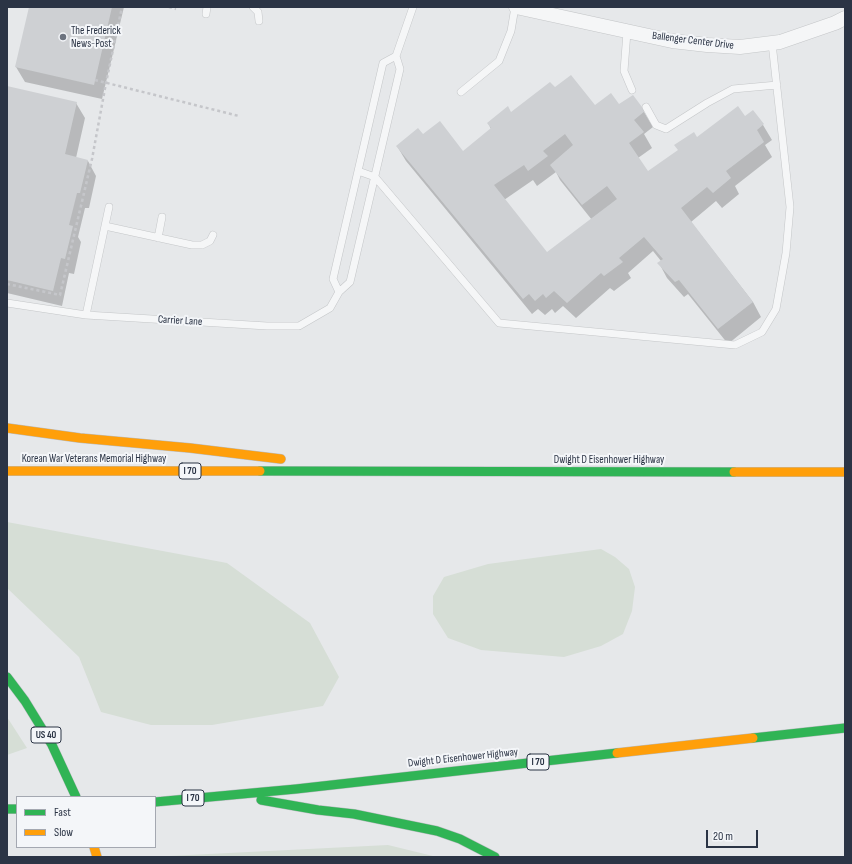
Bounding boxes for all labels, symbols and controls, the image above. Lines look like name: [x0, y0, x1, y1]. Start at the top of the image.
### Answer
place label: The Frederick News-Post: [71, 24, 121, 50]
street label: Ballenger Center Drive: [651, 29, 735, 53]
marker: The Frederick News-Post: [58, 32, 68, 42]
street label: Carrier Lane: [157, 313, 203, 329]
street label: Korean War Veterans Memorial Highway: [22, 452, 166, 466]
street label: Dwight D Eisenhower Highway: [554, 453, 664, 467]
road number: I 70: [179, 463, 201, 479]
road number: US 40: [31, 727, 61, 743]
street label: Dwight D Eisenhower Highway: [407, 746, 519, 770]
road number: I 70: [527, 754, 549, 770]
road number: I 70: [182, 790, 204, 806]
legend: [16, 796, 156, 848]
text: Fast: [54, 805, 71, 820]
scale bar: [708, 822, 760, 848]
text: Slow: [54, 825, 73, 840]
text: 20 m: [713, 829, 733, 844]

